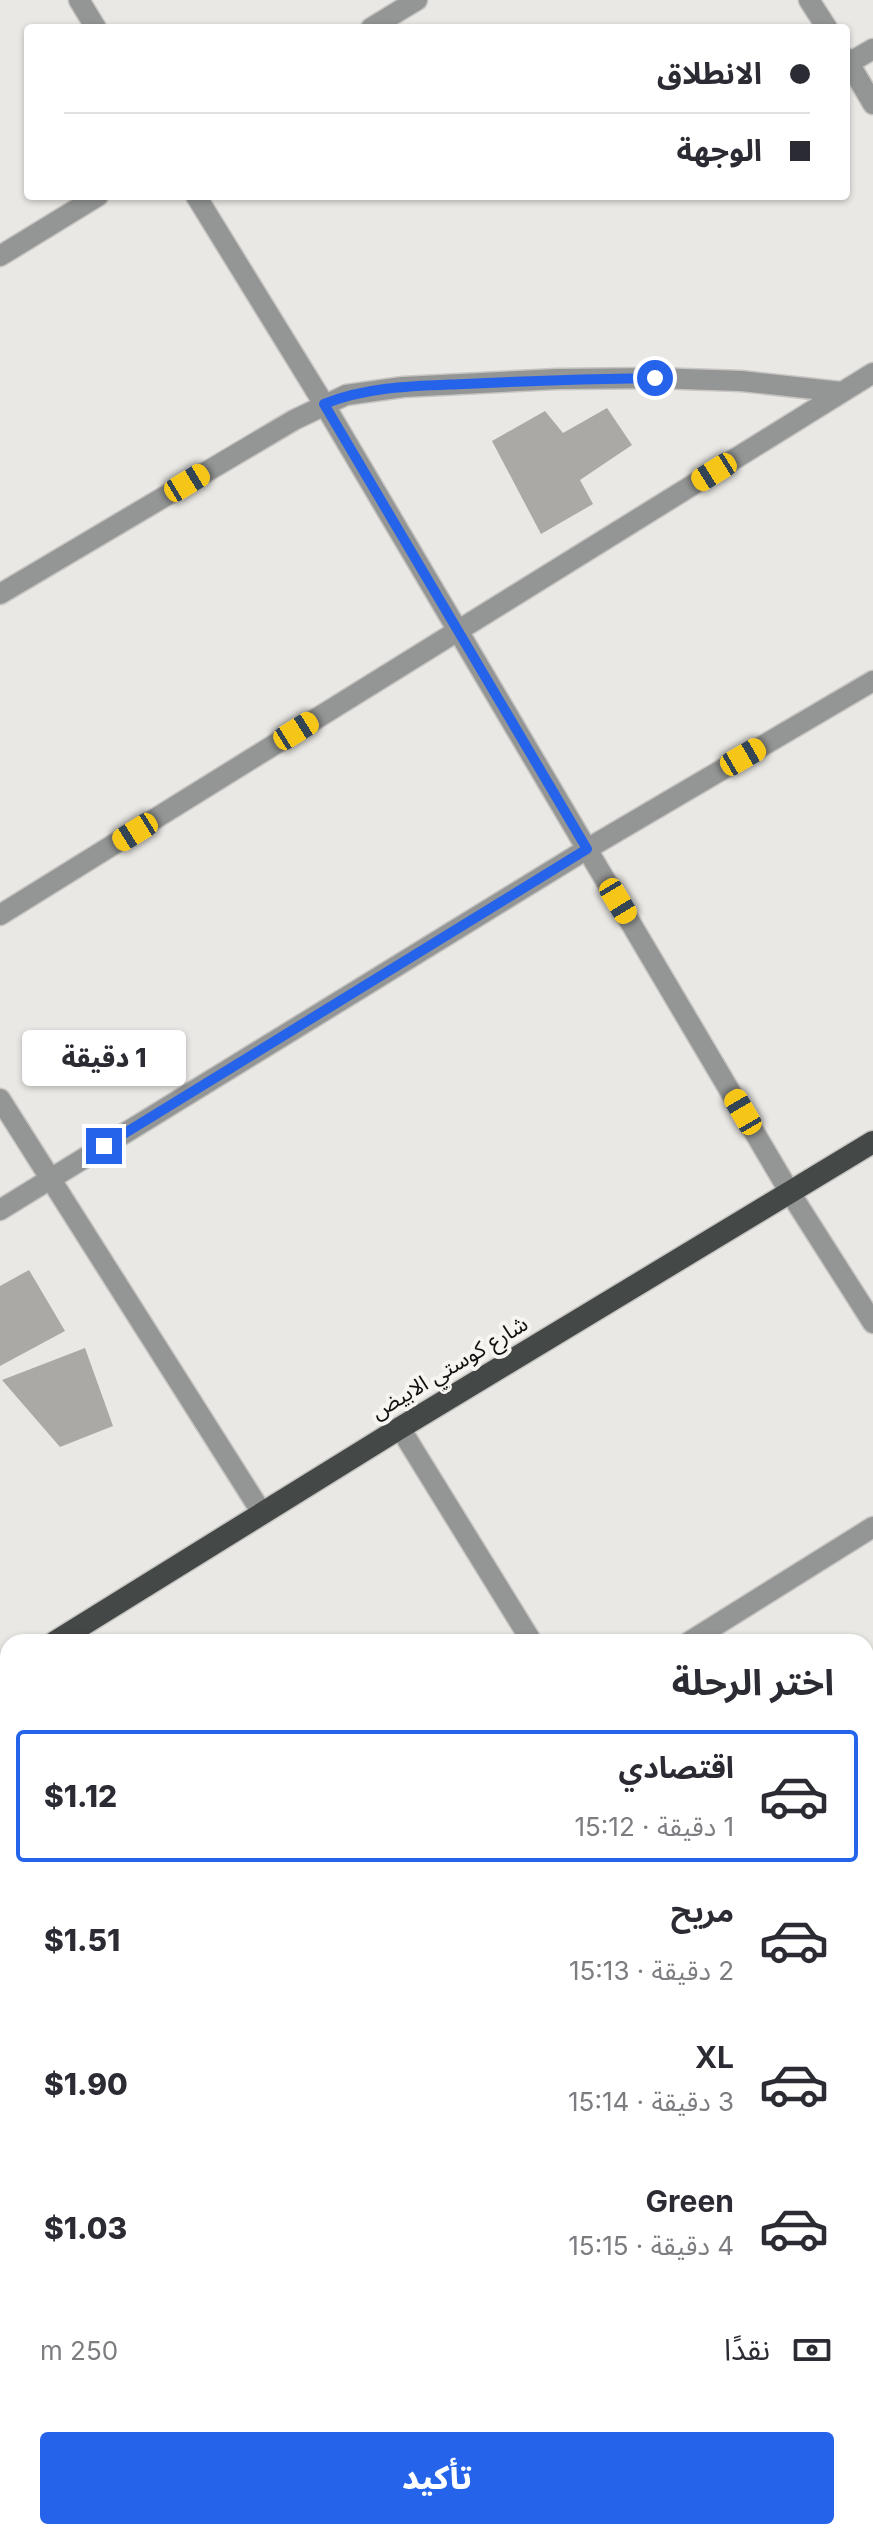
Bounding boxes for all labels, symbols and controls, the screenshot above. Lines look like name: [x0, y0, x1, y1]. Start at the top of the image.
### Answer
text: الانطلاق: [657, 55, 762, 91]
text: الوجهة: [677, 132, 762, 168]
route start: [637, 360, 673, 396]
car: [687, 449, 741, 495]
car: [160, 460, 214, 506]
car: [269, 708, 323, 754]
car: [716, 735, 770, 779]
car: [108, 809, 162, 855]
car: [595, 874, 641, 928]
callout: 1 دقيقة: [22, 1030, 186, 1086]
text: 1 دقيقة: [61, 1042, 147, 1073]
car: [721, 1085, 765, 1139]
route end: [86, 1128, 122, 1164]
street label: شارع كوستي الابيض: [366, 1310, 534, 1428]
text: اختر الرحلة: [672, 1660, 834, 1704]
text: اقتصادي: [619, 1749, 734, 1785]
icon: car: [758, 1760, 830, 1832]
text: $1.12: [44, 1778, 117, 1814]
text: 1 دقيقة · 15:12: [574, 1811, 734, 1842]
text: مريح: [671, 1893, 734, 1929]
icon: car: [758, 1904, 830, 1976]
text: $1.51: [44, 1922, 120, 1958]
text: 2 دقيقة · 15:13: [569, 1955, 734, 1986]
text: XL: [695, 2039, 734, 2075]
icon: car: [758, 2048, 830, 2120]
text: $1.90: [44, 2066, 128, 2102]
text: 3 دقيقة · 15:14: [568, 2086, 734, 2117]
text: Green: [646, 2183, 734, 2219]
icon: car: [758, 2192, 830, 2264]
text: $1.03: [44, 2210, 127, 2246]
text: 4 دقيقة · 15:15: [568, 2230, 734, 2261]
icon: cash: [790, 2328, 834, 2372]
text: نقدًا: [724, 2331, 770, 2367]
text: 250 m: [40, 2335, 118, 2366]
button: تأكيد: [40, 2432, 834, 2524]

